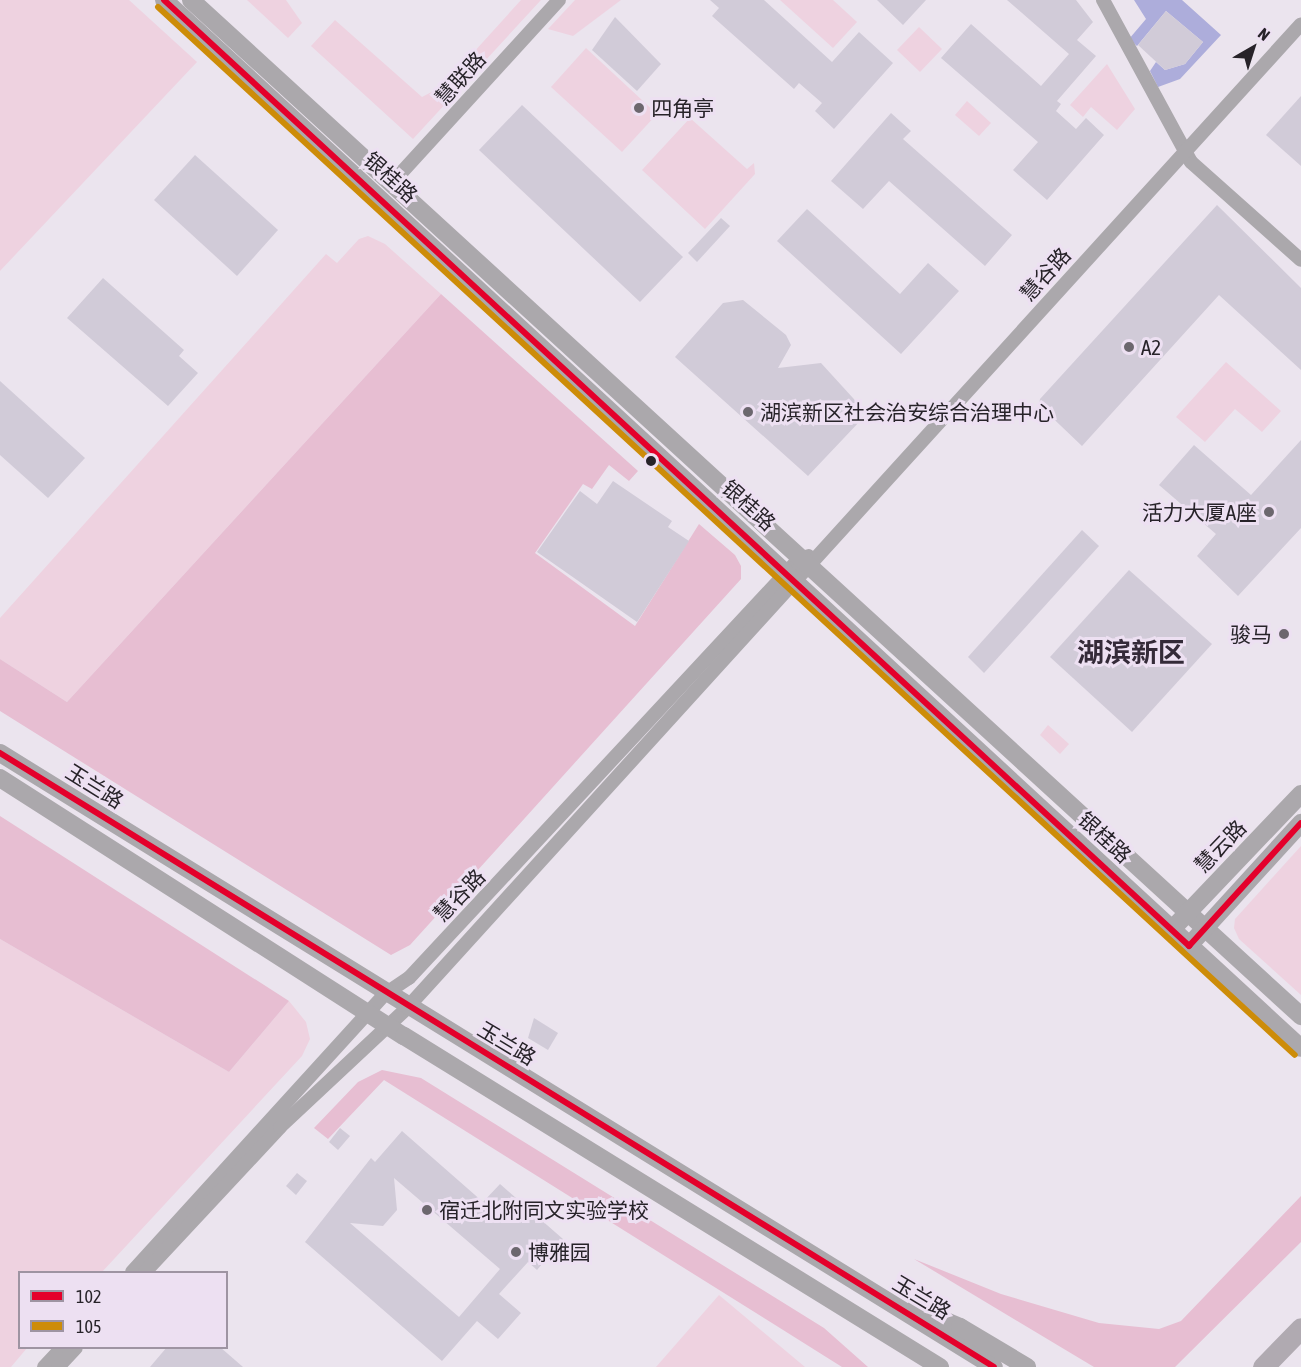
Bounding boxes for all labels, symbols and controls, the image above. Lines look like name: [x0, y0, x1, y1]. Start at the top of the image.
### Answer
north arrow: [1223, 18, 1283, 78]
text: N: [1255, 24, 1274, 44]
street label: 慧联路: [430, 46, 490, 110]
place label: 四角亭: [651, 95, 714, 121]
marker: 四角亭: [632, 101, 646, 115]
street label: 银桂路: [359, 147, 423, 207]
street label: 慧谷路: [1015, 242, 1075, 306]
place label: A2: [1141, 334, 1161, 360]
marker: A2: [1122, 340, 1136, 354]
place label: 湖滨新区社会治安综合治理中心: [760, 399, 1054, 425]
marker: 湖滨新区社会治安综合治理中心: [741, 405, 755, 419]
unlabelled marker: [645, 455, 657, 467]
street label: 银桂路: [717, 475, 781, 535]
place label: 活力大厦A座: [1142, 499, 1257, 525]
marker: 活力大厦A座: [1262, 505, 1276, 519]
place label: 骏马: [1230, 621, 1272, 647]
marker: 骏马: [1277, 627, 1291, 641]
district label: 湖滨新区: [1077, 637, 1185, 669]
street label: 玉兰路: [62, 759, 128, 813]
street label: 银桂路: [1073, 806, 1137, 868]
street label: 慧云路: [1189, 815, 1251, 877]
street label: 慧谷路: [428, 864, 490, 926]
street label: 玉兰路: [474, 1016, 540, 1070]
place label: 宿迁北附同文实验学校: [439, 1197, 649, 1223]
marker: 宿迁北附同文实验学校: [420, 1203, 434, 1217]
place label: 博雅园: [528, 1239, 591, 1265]
marker: 博雅园: [509, 1245, 523, 1259]
street label: 玉兰路: [889, 1270, 955, 1324]
legend: [18, 1271, 228, 1349]
text: 102: [76, 1286, 101, 1307]
text: 105: [76, 1316, 101, 1337]

